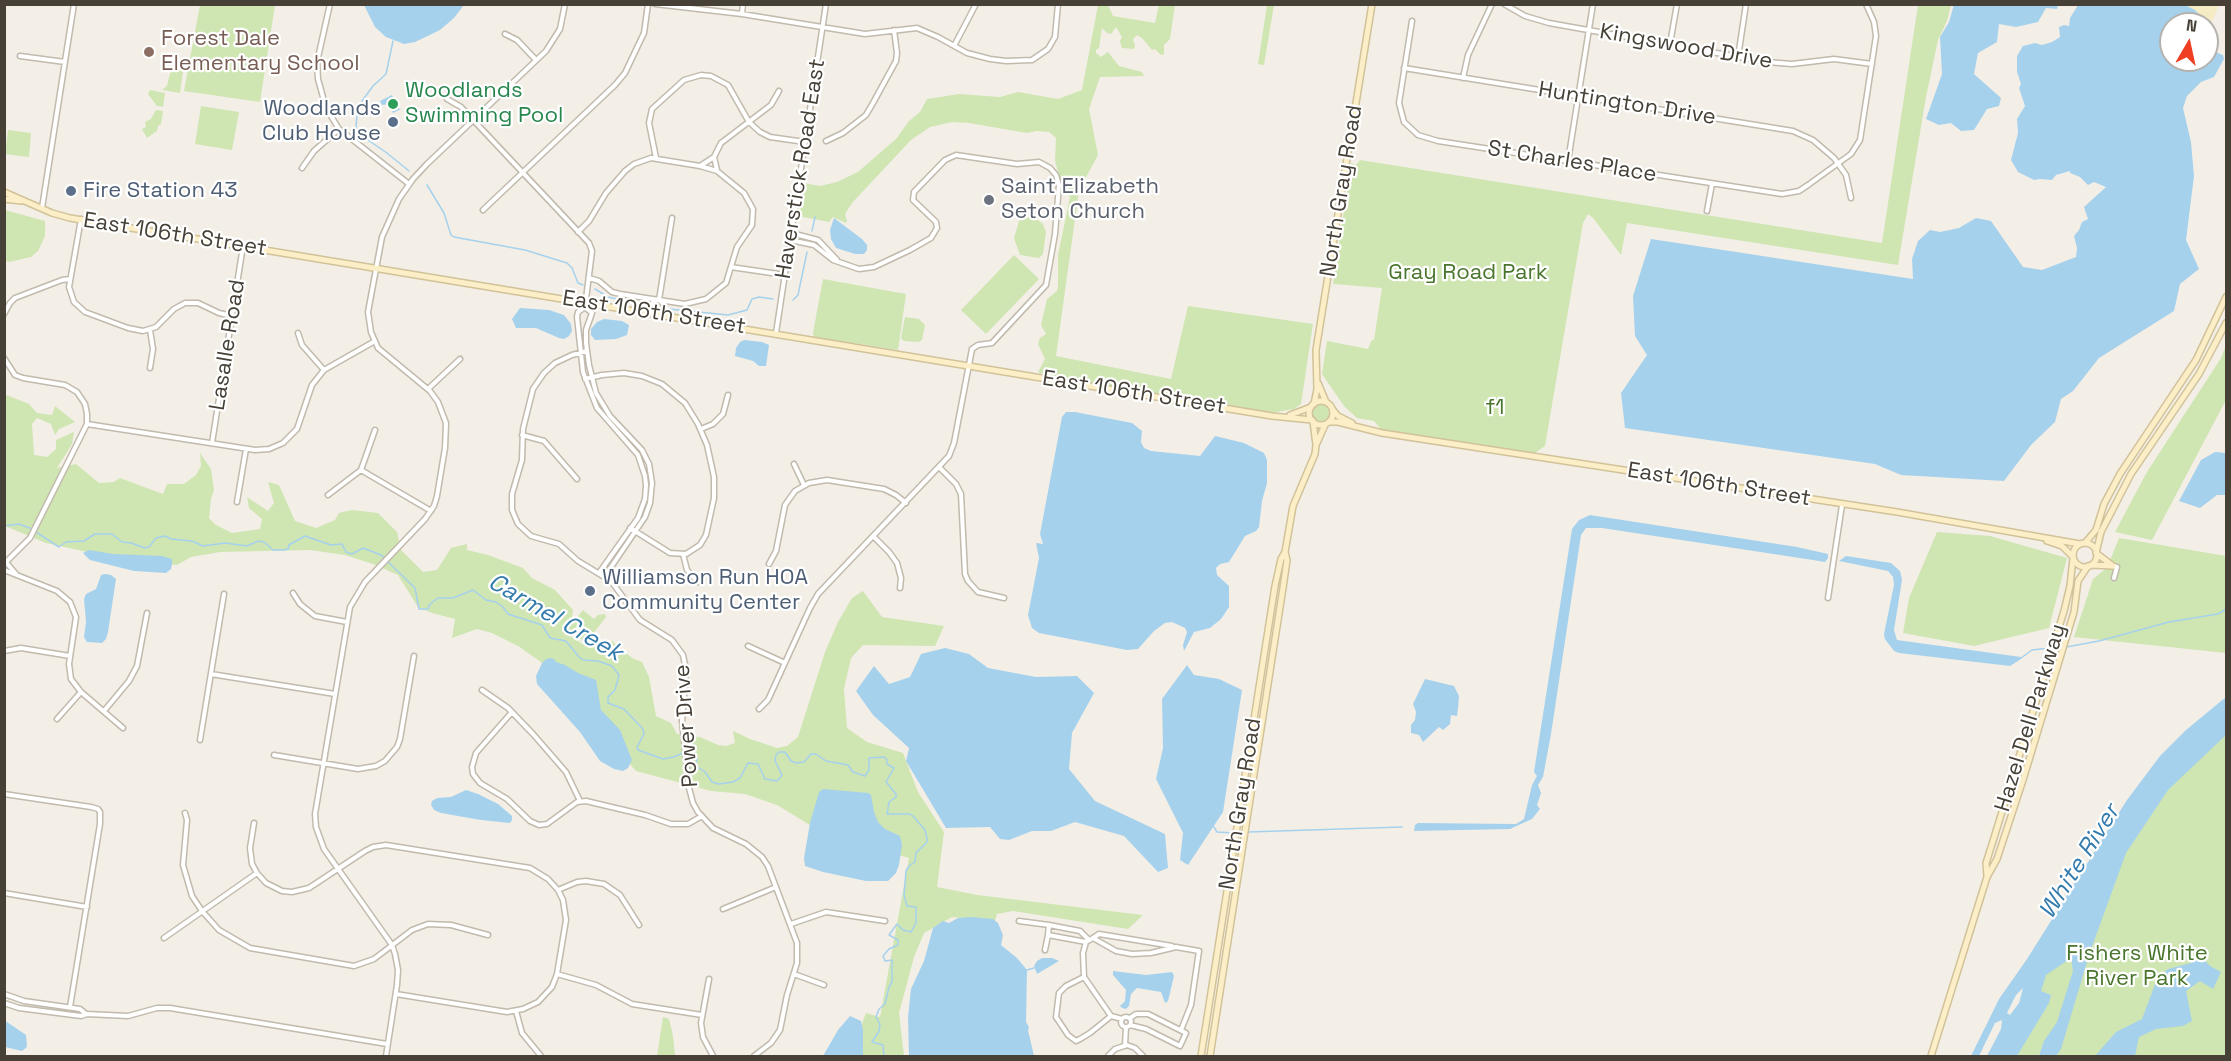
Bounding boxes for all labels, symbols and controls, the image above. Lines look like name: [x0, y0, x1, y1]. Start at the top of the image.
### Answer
north arrow: [2159, 12, 2219, 72]
text: N: [2185, 14, 2199, 37]
street label: Kingswood Drive: [1598, 19, 1774, 75]
place label: Forest Dale Elementary School: [161, 26, 360, 78]
marker: Forest Dale Elementary School: [142, 45, 156, 59]
street label: Haverstick Road East: [771, 57, 831, 281]
street label: Huntington Drive: [1536, 77, 1718, 131]
place label: Woodlands Swimming Pool: [405, 78, 563, 130]
place label: Woodlands Club House: [262, 96, 381, 148]
marker: Woodlands Swimming Pool: [386, 97, 400, 111]
street label: North Gray Road: [1315, 103, 1369, 279]
marker: Woodlands Club House: [386, 115, 400, 129]
street label: St Charles Place: [1486, 136, 1658, 188]
place label: Saint Elizabeth Seton Church: [1001, 174, 1159, 226]
place label: Fire Station 43: [83, 178, 238, 204]
marker: Fire Station 43: [64, 184, 78, 198]
marker: Saint Elizabeth Seton Church: [982, 193, 996, 207]
street label: East 106th Street: [81, 207, 269, 263]
park label: Gray Road Park: [1388, 260, 1548, 286]
street label: Lasalle Road: [205, 278, 251, 412]
street label: East 106th Street: [560, 285, 748, 341]
street label: East 106th Street: [1040, 365, 1228, 421]
park label: f1: [1486, 395, 1504, 421]
street label: East 106th Street: [1625, 457, 1813, 513]
place label: Williamson Run HOA Community Center: [602, 565, 808, 616]
water label: Carmel Creek: [483, 568, 627, 668]
marker: Williamson Run HOA Community Center: [583, 584, 597, 598]
street label: Hazel Dell Parkway: [1990, 621, 2072, 815]
street label: Power Drive: [670, 664, 704, 788]
street label: North Gray Road: [1214, 716, 1268, 892]
water label: White River: [2034, 800, 2126, 924]
park label: Fishers White River Park: [2066, 941, 2208, 992]

